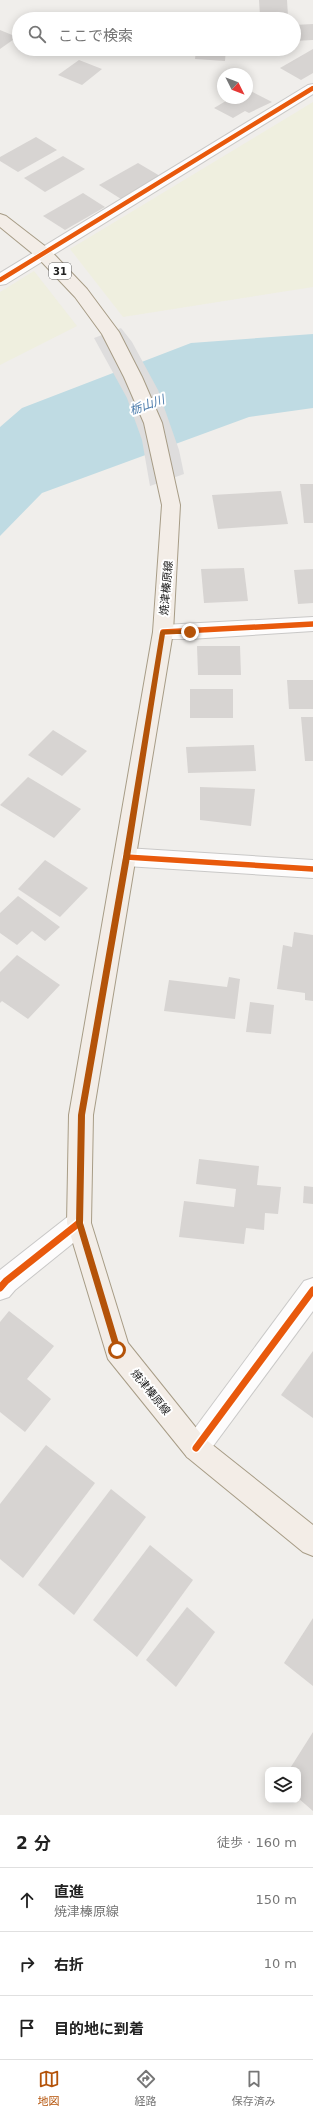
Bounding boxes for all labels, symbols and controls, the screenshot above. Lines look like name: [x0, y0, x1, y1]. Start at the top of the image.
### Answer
search box: [12, 12, 301, 56]
icon: search: [26, 23, 48, 45]
text: ここで検索: [58, 27, 133, 45]
north arrow: [217, 68, 253, 104]
road number: 31: [49, 263, 71, 279]
water label: 栃山川: [128, 392, 168, 417]
street label: 焼津榛原線: [158, 560, 175, 616]
route end: [181, 623, 199, 641]
route start: [108, 1341, 126, 1359]
street label: 焼津榛原線: [128, 1367, 173, 1418]
map controls: [265, 1767, 301, 1803]
button: layers: [265, 1767, 301, 1803]
text: 2 分: [16, 1833, 51, 1853]
text: 徒歩 · 160 m: [217, 1835, 297, 1850]
text: 直進: [54, 1883, 84, 1901]
icon: ahead: [16, 1889, 38, 1911]
text: 150 m: [255, 1892, 297, 1907]
text: 焼津榛原線: [54, 1904, 119, 1919]
icon: right: [16, 1953, 38, 1975]
text: 右折: [54, 1956, 84, 1974]
text: 10 m: [264, 1956, 297, 1971]
icon: arrive: [16, 2017, 38, 2039]
text: 目的地に到着: [54, 2020, 144, 2038]
tab: 地図: [38, 2068, 60, 2108]
tab: 経路: [135, 2068, 157, 2108]
tab: 保存済み: [232, 2068, 276, 2108]

